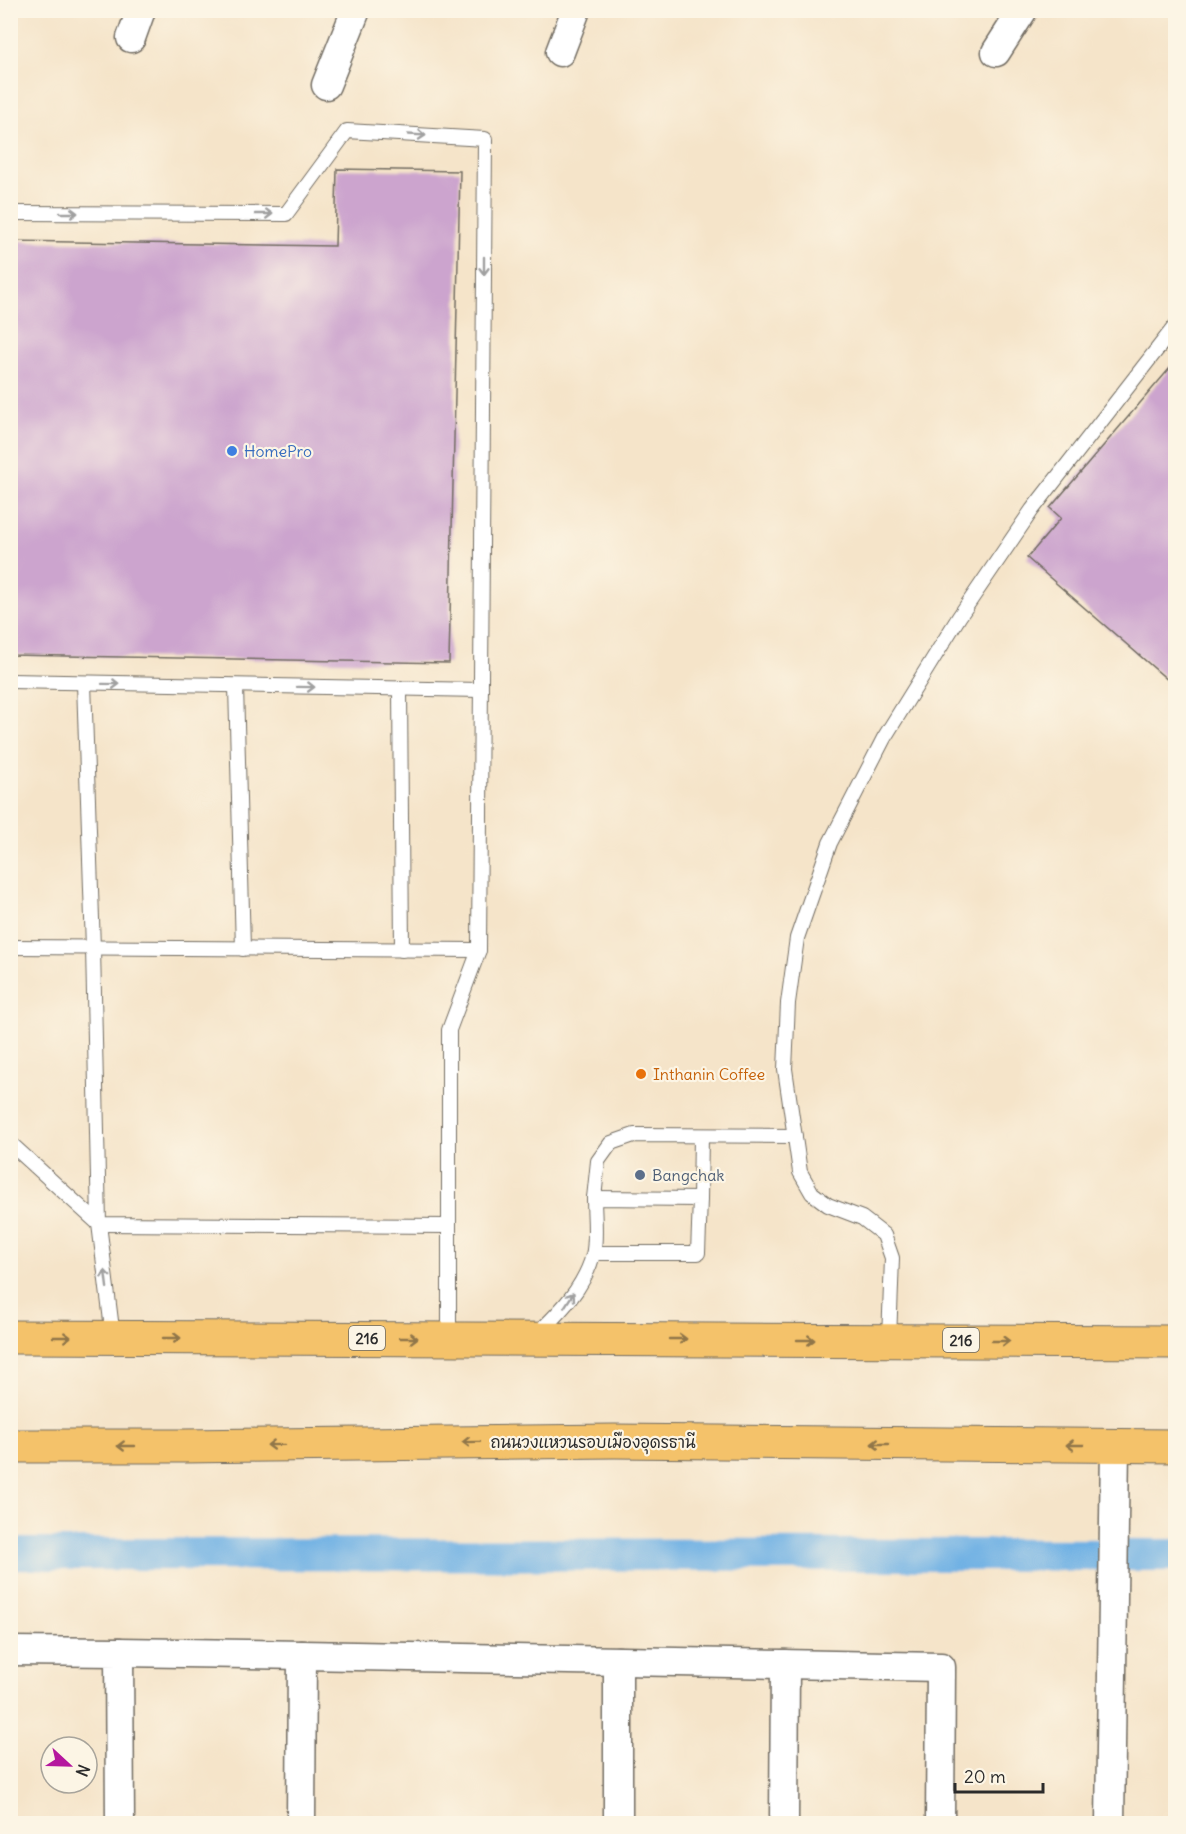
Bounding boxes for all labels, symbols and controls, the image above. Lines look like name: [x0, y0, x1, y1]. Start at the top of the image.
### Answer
one-way arrow: [407, 130, 427, 141]
one-way arrow: [58, 207, 78, 219]
one-way arrow: [253, 208, 273, 220]
one-way arrow: [478, 256, 490, 276]
place label: HomePro: [244, 441, 312, 461]
marker: HomePro: [225, 444, 239, 458]
one-way arrow: [100, 678, 120, 689]
one-way arrow: [295, 681, 315, 693]
place label: Inthanin Coffee: [653, 1064, 765, 1084]
marker: Inthanin Coffee: [634, 1067, 648, 1081]
place label: Bangchak: [652, 1165, 724, 1185]
marker: Bangchak: [633, 1168, 647, 1182]
one-way arrow: [100, 1270, 111, 1290]
one-way arrow: [564, 1292, 576, 1309]
road number: 216: [349, 1326, 385, 1350]
road number: 216: [943, 1328, 979, 1352]
one-way arrow: [51, 1331, 71, 1343]
one-way arrow: [161, 1332, 181, 1344]
one-way arrow: [398, 1332, 418, 1344]
one-way arrow: [668, 1333, 688, 1345]
one-way arrow: [795, 1334, 815, 1345]
one-way arrow: [990, 1335, 1010, 1347]
street label: ถนนวงแหวนรอบเมืองอุดรธานี: [490, 1431, 696, 1455]
one-way arrow: [462, 1437, 482, 1448]
one-way arrow: [871, 1438, 891, 1450]
one-way arrow: [267, 1439, 287, 1451]
one-way arrow: [1066, 1439, 1086, 1451]
one-way arrow: [116, 1440, 136, 1452]
north arrow: [39, 1735, 99, 1795]
scale bar: [955, 1756, 1044, 1794]
text: N: [72, 1762, 94, 1779]
text: 20 m: [964, 1765, 1006, 1788]

